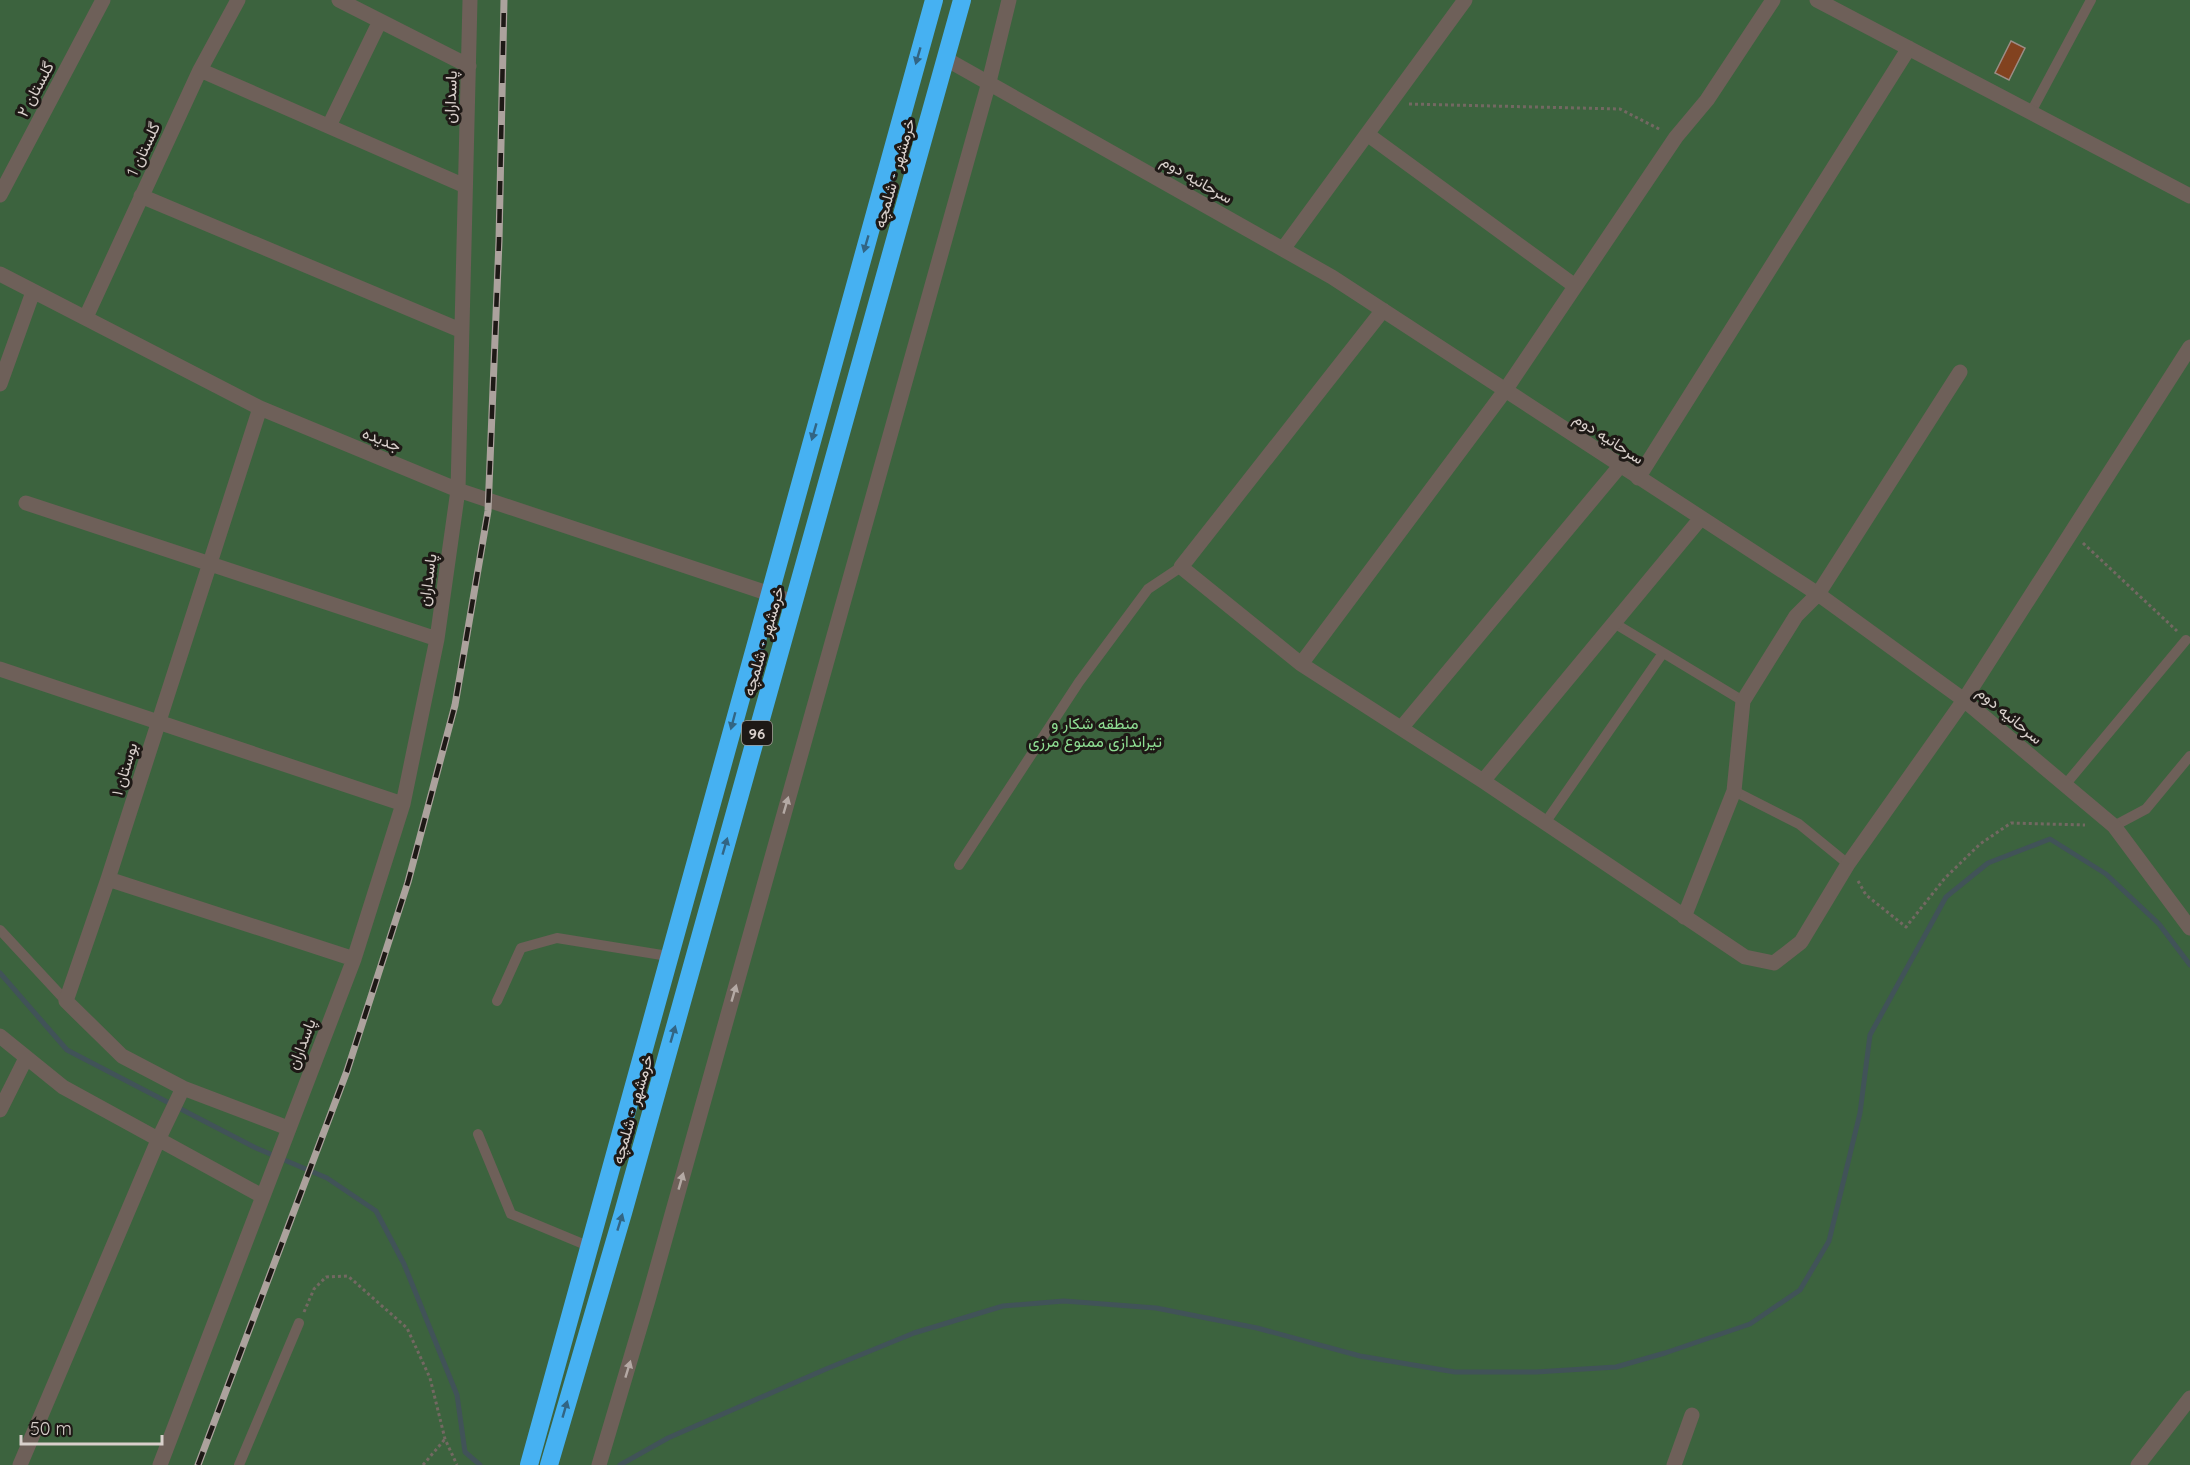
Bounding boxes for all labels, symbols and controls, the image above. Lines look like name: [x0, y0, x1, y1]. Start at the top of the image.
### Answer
one-way arrow: [913, 47, 922, 65]
street label: گلستان ۲: [12, 58, 58, 120]
street label: پاسداران: [439, 70, 463, 124]
street label: خرمشهر - شلمچه: [869, 116, 921, 231]
street label: گلستان 1: [122, 119, 164, 179]
street label: سرحانیه دوم: [1157, 150, 1237, 208]
one-way arrow: [861, 235, 870, 253]
street label: سرحانیه دوم: [1570, 408, 1648, 469]
street label: جدیده: [360, 422, 405, 456]
one-way arrow: [808, 423, 818, 441]
street label: پاسداران: [413, 552, 443, 608]
street label: خرمشهر - شلمچه: [738, 584, 790, 699]
street label: سرحانیه دوم: [1972, 682, 2047, 749]
one-way arrow: [728, 712, 738, 730]
park label: منطقه شکار و تیراندازی ممنوع مرزی: [1028, 713, 1162, 753]
road number: 96: [742, 721, 772, 745]
street label: بوستان ۱: [106, 740, 143, 798]
one-way arrow: [782, 796, 791, 814]
one-way arrow: [721, 837, 731, 855]
one-way arrow: [729, 984, 739, 1002]
street label: پاسداران: [282, 1016, 322, 1073]
one-way arrow: [669, 1025, 678, 1043]
street label: خرمشهر - شلمچه: [607, 1052, 659, 1167]
one-way arrow: [677, 1172, 687, 1190]
one-way arrow: [616, 1213, 625, 1231]
one-way arrow: [624, 1360, 633, 1378]
one-way arrow: [561, 1400, 570, 1418]
scale bar: [21, 1408, 162, 1446]
text: 50 m: [30, 1417, 72, 1440]

